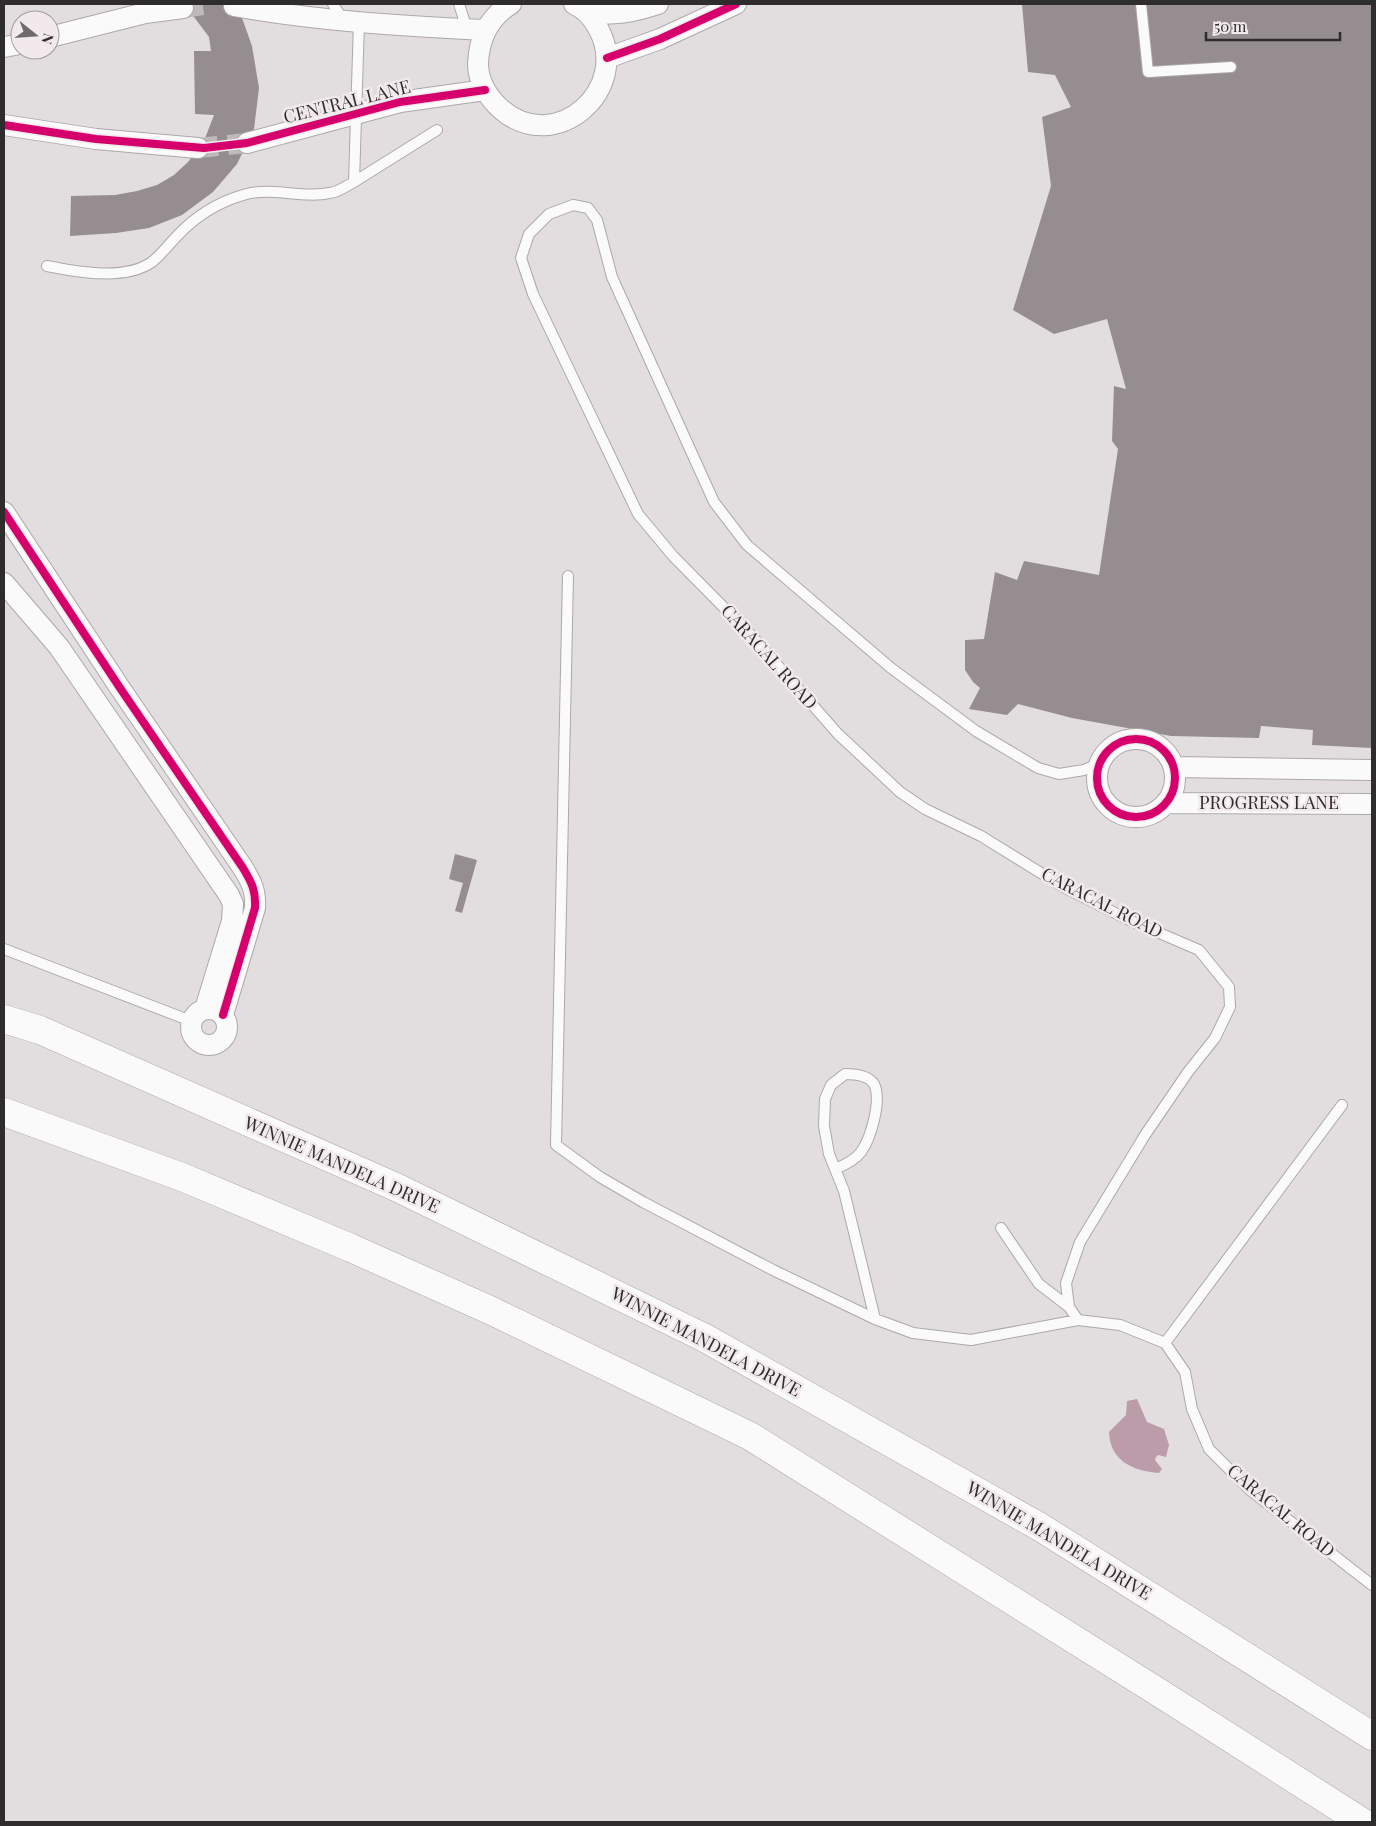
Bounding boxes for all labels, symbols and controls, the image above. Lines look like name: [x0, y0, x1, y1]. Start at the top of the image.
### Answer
north arrow: [10, 10, 60, 60]
scale bar: [1206, 10, 1340, 42]
text: 50 m: [1214, 16, 1247, 36]
text: N: [37, 31, 58, 47]
street label: CENTRAL LANE: [281, 74, 413, 128]
street label: CARACAL ROAD: [716, 599, 823, 714]
street label: PROGRESS LANE: [1199, 790, 1339, 814]
street label: CARACAL ROAD: [1038, 861, 1167, 943]
street label: WINNIE MANDELA DRIVE: [240, 1110, 444, 1218]
street label: WINNIE MANDELA DRIVE: [606, 1280, 806, 1401]
street label: CARACAL ROAD: [1223, 1458, 1340, 1562]
street label: WINNIE MANDELA DRIVE: [962, 1475, 1157, 1605]

